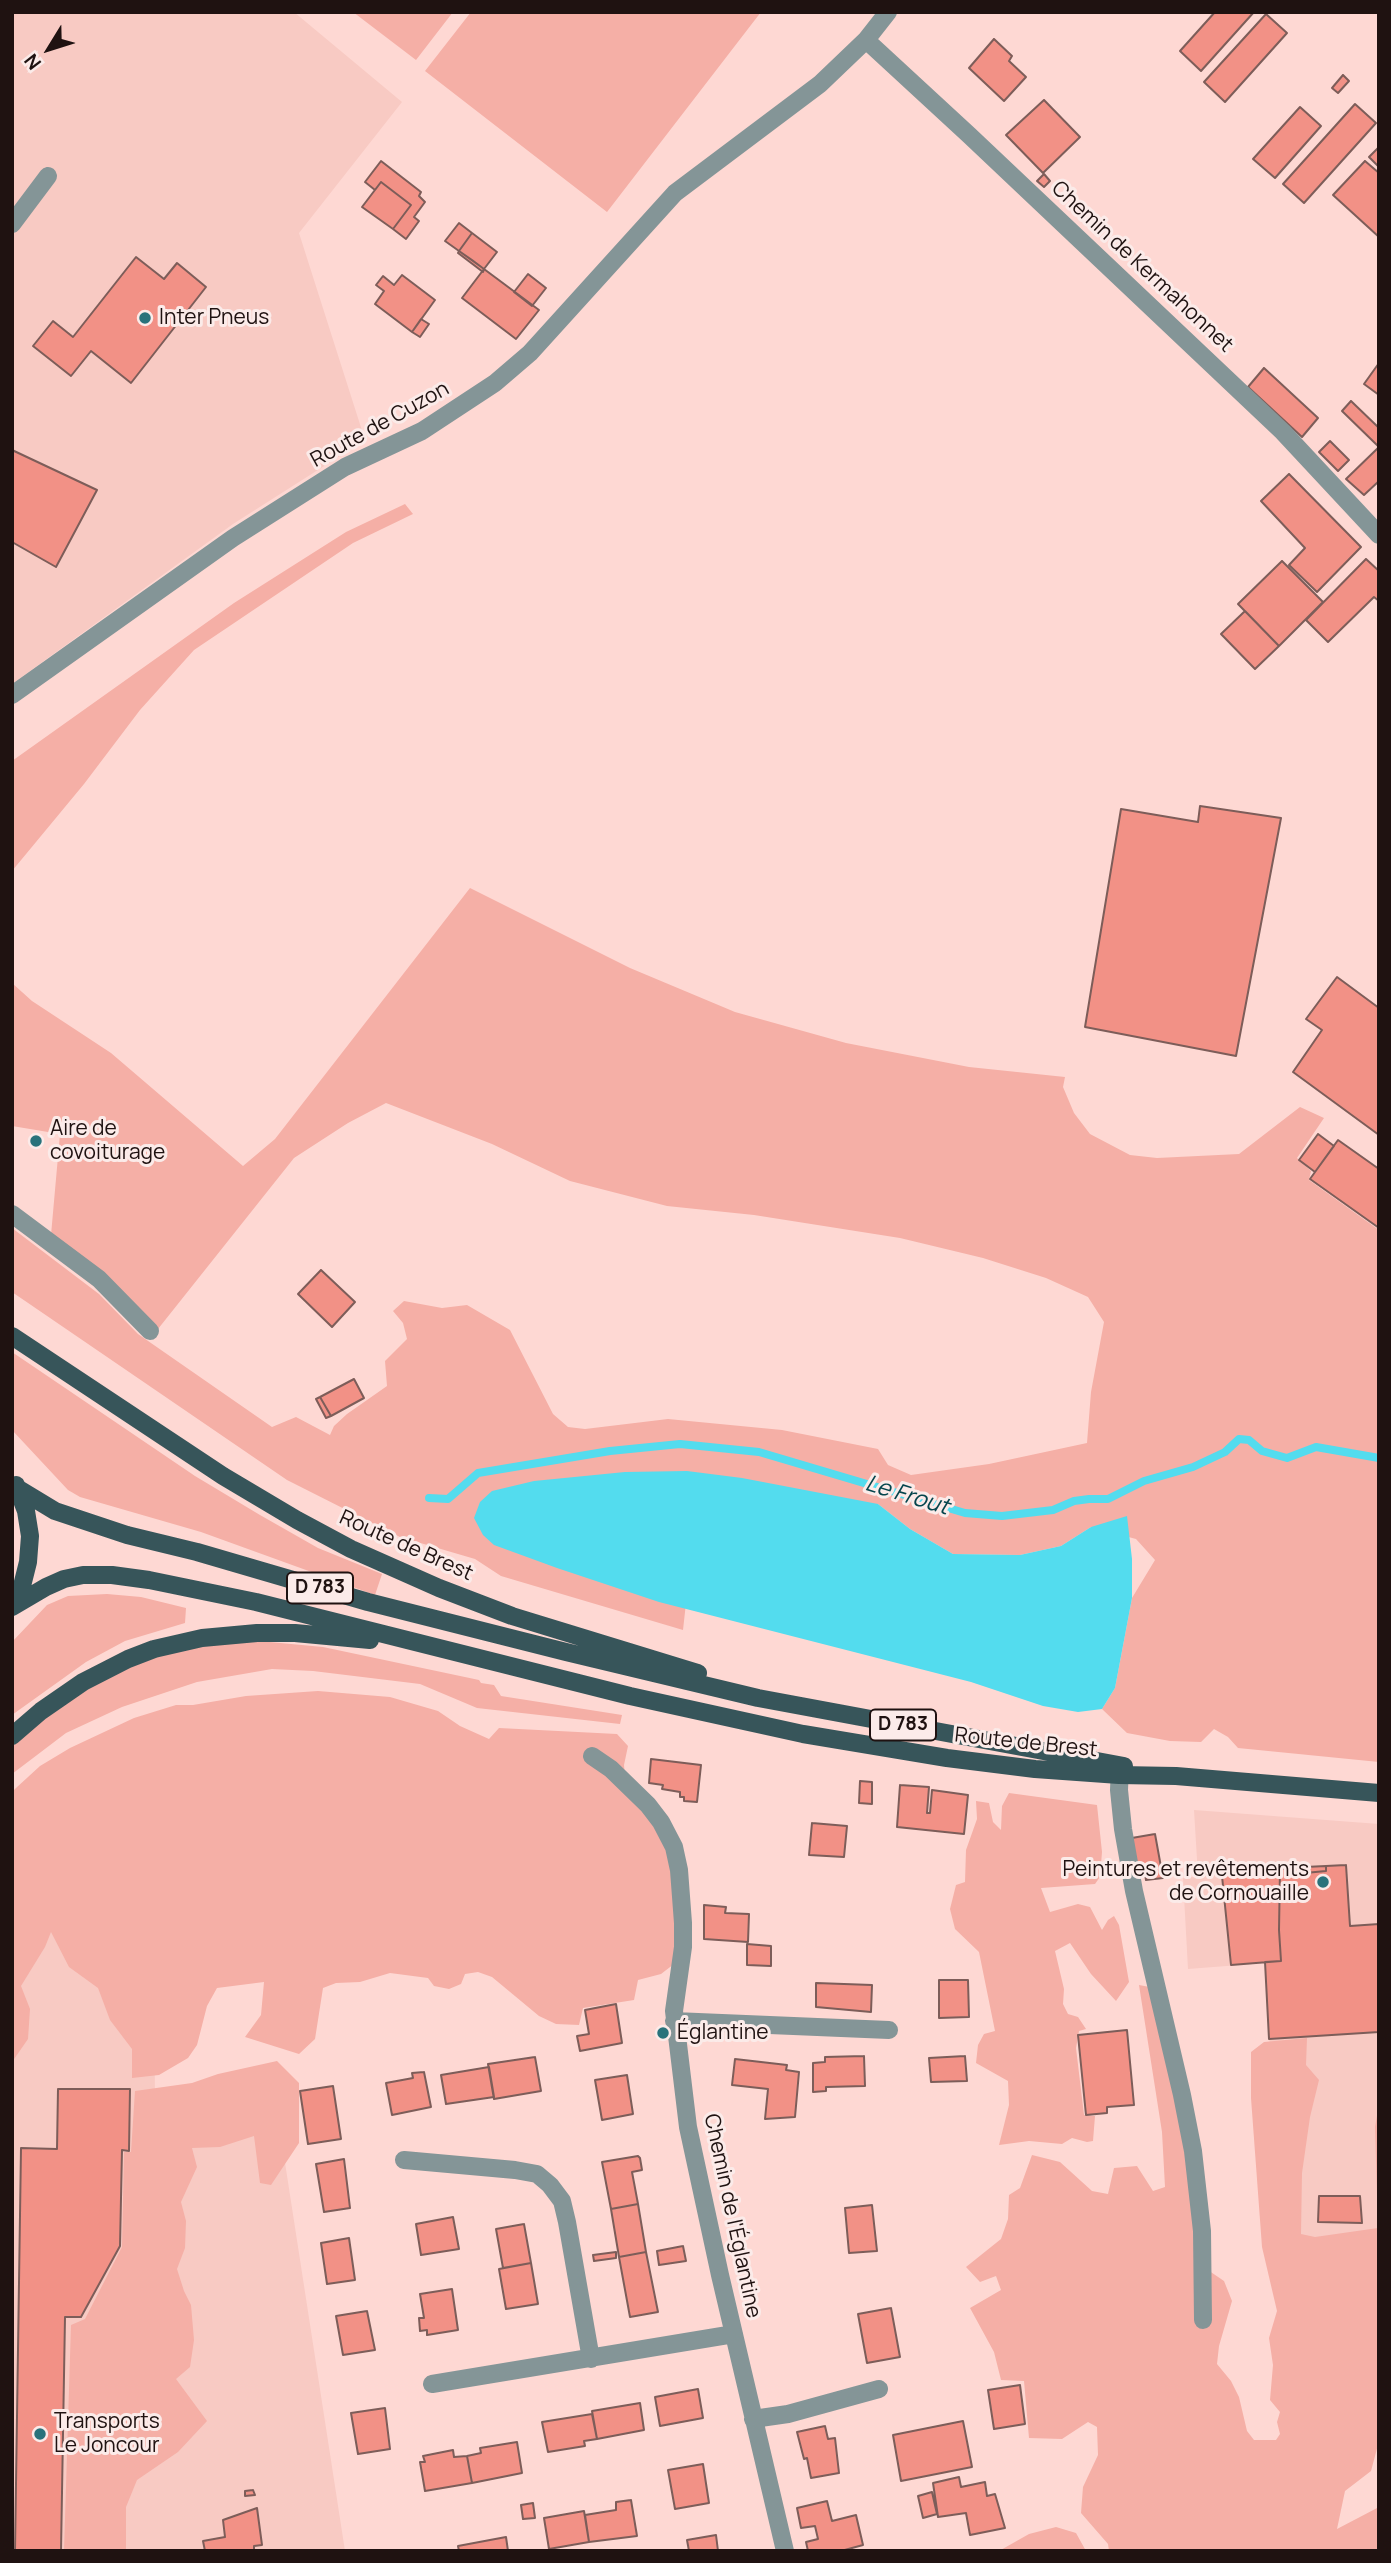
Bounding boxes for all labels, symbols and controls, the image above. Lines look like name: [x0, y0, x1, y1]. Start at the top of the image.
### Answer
north arrow: [14, 14, 84, 84]
text: N: [18, 49, 47, 75]
street label: Chemin de Kermahonnet: [1046, 176, 1238, 358]
place label: Inter Pneus: [159, 305, 269, 331]
marker: Inter Pneus: [137, 310, 153, 326]
street label: Route de Cuzon: [306, 377, 454, 473]
place label: Aire de covoiturage: [50, 1116, 165, 1166]
marker: Aire de covoiturage: [28, 1133, 44, 1149]
water label: Le Frout: [862, 1470, 952, 1522]
street label: Route de Brest: [335, 1505, 477, 1587]
road number: D 783: [287, 1572, 353, 1604]
road number: D 783: [870, 1709, 936, 1740]
street label: Route de Brest: [953, 1723, 1099, 1763]
place label: Peintures et revêtements de Cornouaille: [1062, 1857, 1309, 1907]
marker: Peintures et revêtements de Cornouaille: [1315, 1874, 1331, 1890]
place label: Églantine: [677, 2020, 768, 2046]
marker: Églantine: [655, 2025, 671, 2041]
street label: Chemin de l'Églantine: [698, 2112, 766, 2320]
place label: Transports Le Joncour: [54, 2409, 160, 2459]
marker: Transports Le Joncour: [32, 2426, 48, 2442]

